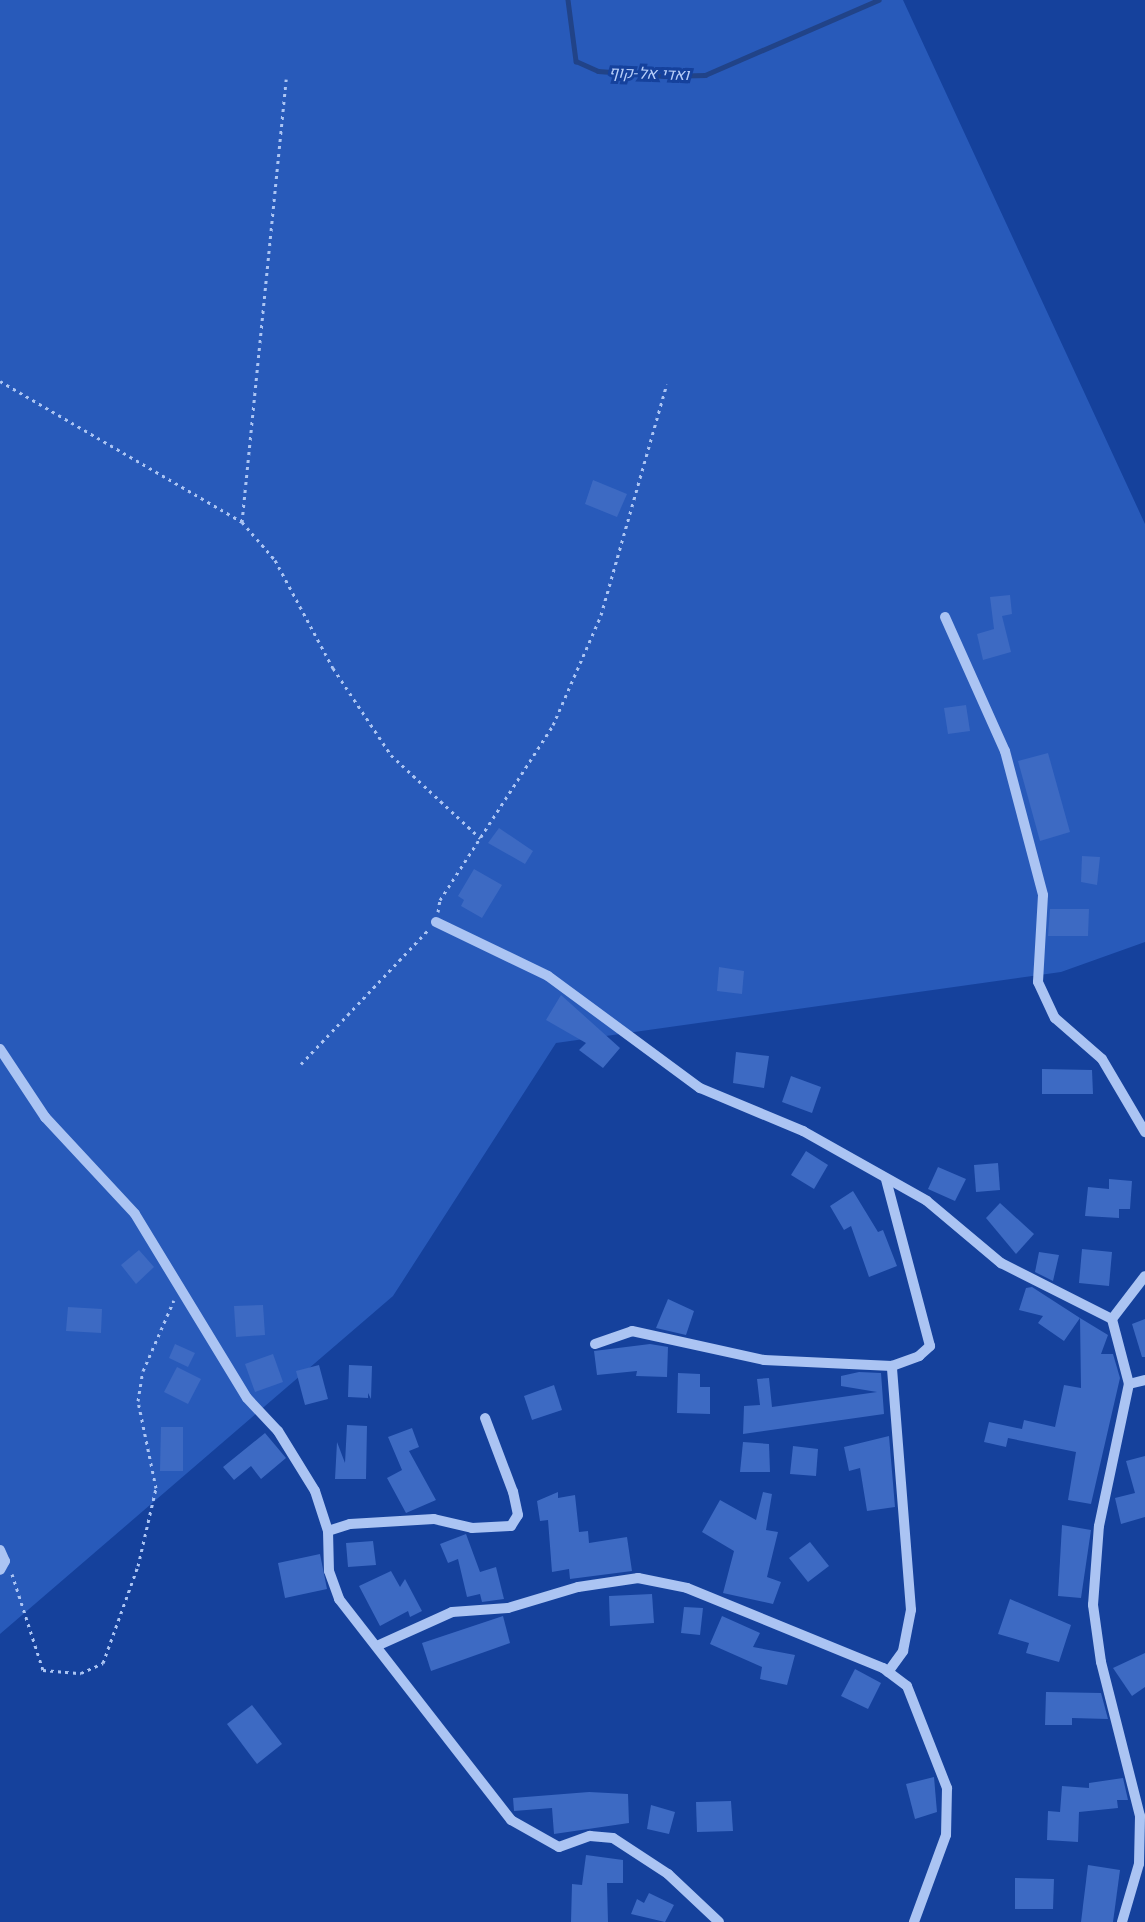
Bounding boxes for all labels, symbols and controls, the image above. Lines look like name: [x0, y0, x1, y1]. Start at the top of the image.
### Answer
water label: ואדי אל-קוף: [608, 62, 690, 84]

